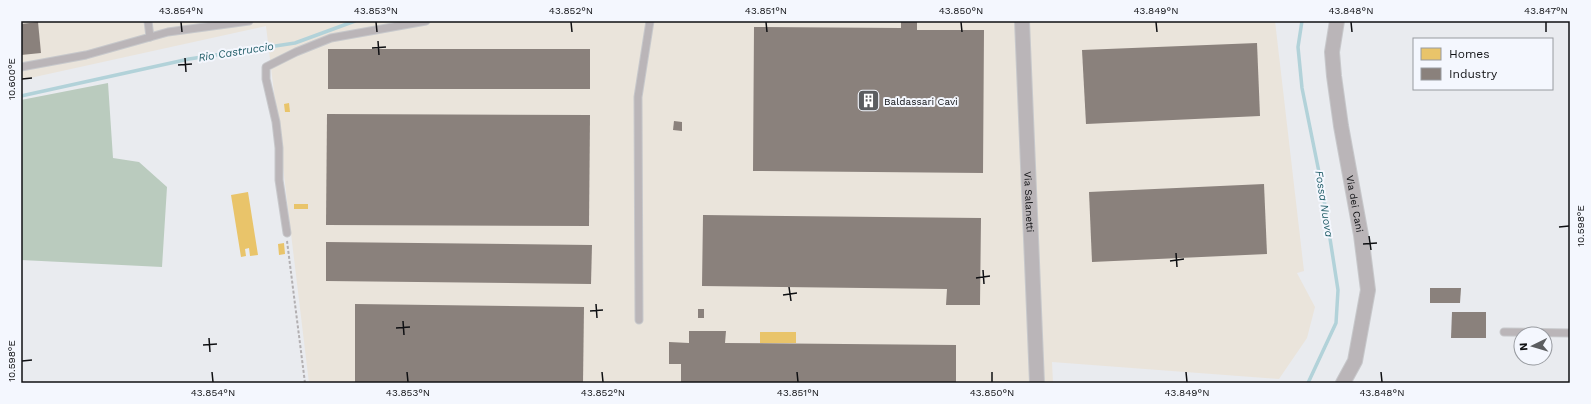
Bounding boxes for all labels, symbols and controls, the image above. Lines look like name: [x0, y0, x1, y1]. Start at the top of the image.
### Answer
text: 43.854°N: [159, 5, 203, 16]
text: 43.853°N: [354, 5, 398, 16]
text: 43.852°N: [549, 5, 593, 16]
text: 43.851°N: [745, 5, 787, 16]
text: 43.850°N: [939, 5, 983, 16]
text: 43.849°N: [1134, 5, 1178, 16]
text: 43.848°N: [1329, 5, 1373, 16]
text: 43.847°N: [1524, 5, 1568, 16]
legend: [1413, 38, 1553, 90]
water label: Rio Castruccio: [197, 40, 275, 64]
text: Homes: [1449, 47, 1490, 61]
text: 10.600°E: [6, 58, 17, 100]
text: Industry: [1449, 67, 1498, 81]
building icon: Baldassari Cavi: [856, 88, 882, 114]
place label: Baldassari Cavi: [884, 96, 958, 107]
water label: Fossa Nuova: [1312, 170, 1336, 238]
street label: Via Salanetti: [1023, 171, 1036, 233]
street label: Via dei Cani: [1345, 174, 1366, 233]
text: 10.598°E: [1575, 205, 1586, 247]
north arrow: [1513, 326, 1553, 366]
text: 10.598°E: [6, 340, 17, 382]
text: N: [1517, 342, 1530, 351]
text: 43.854°N: [191, 387, 235, 398]
text: 43.853°N: [386, 387, 430, 398]
text: 43.852°N: [581, 387, 625, 398]
text: 43.851°N: [777, 387, 819, 398]
text: 43.850°N: [970, 387, 1014, 398]
text: 43.849°N: [1165, 387, 1209, 398]
text: 43.848°N: [1360, 387, 1404, 398]

